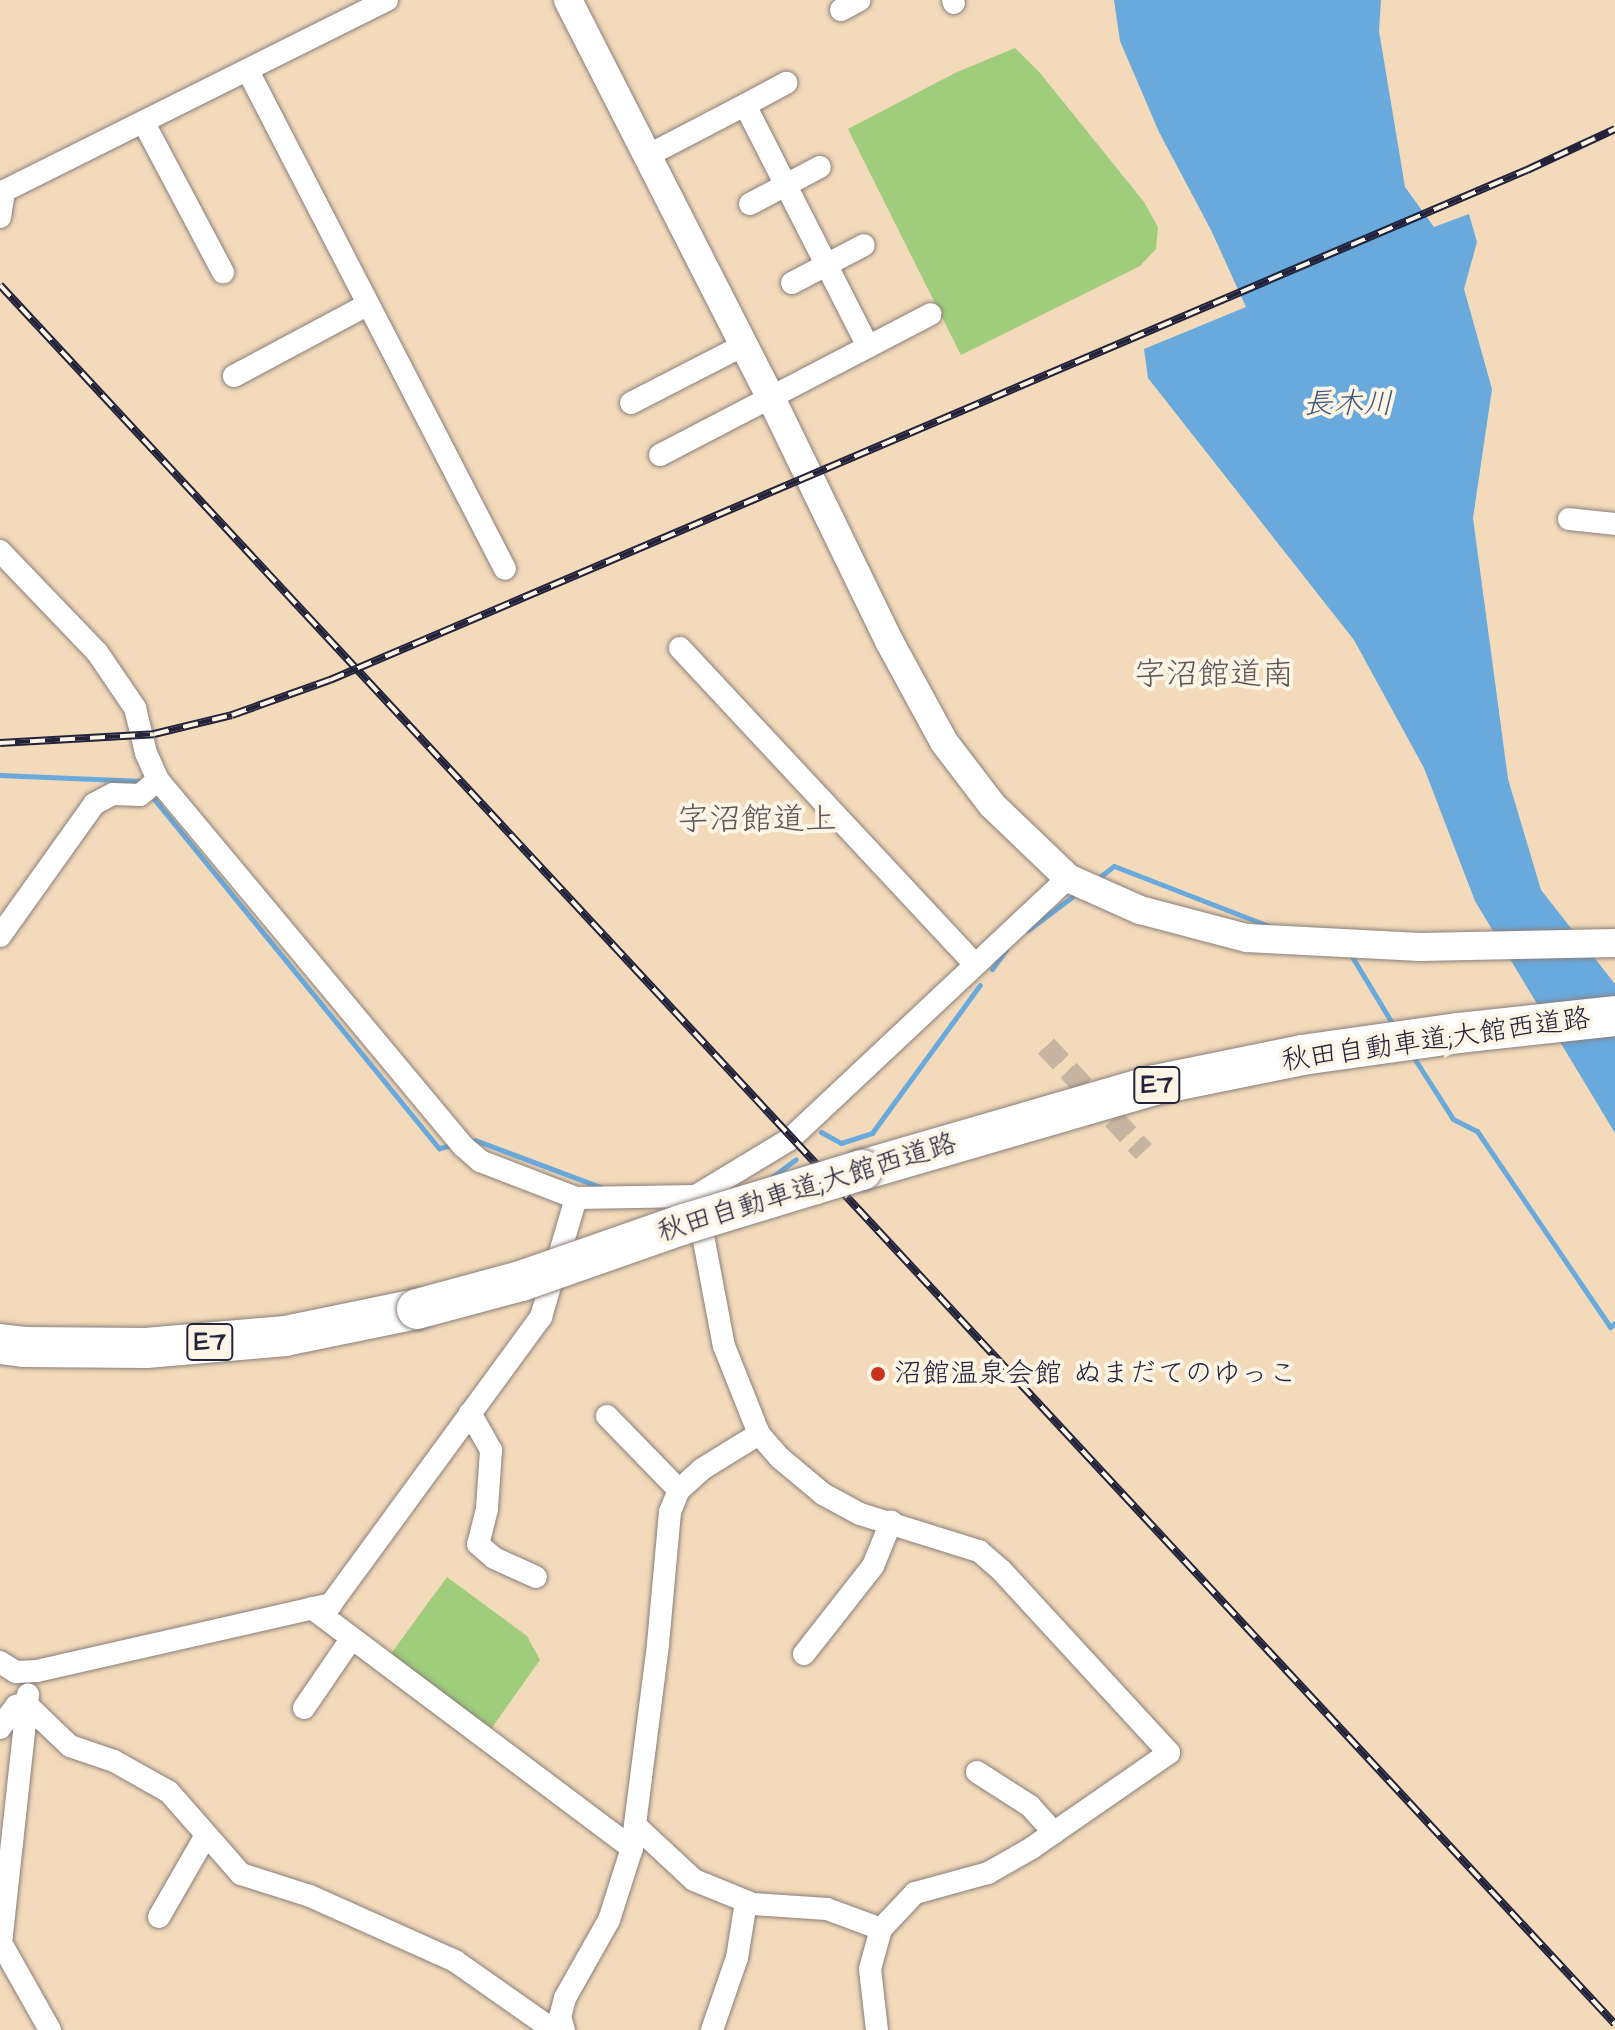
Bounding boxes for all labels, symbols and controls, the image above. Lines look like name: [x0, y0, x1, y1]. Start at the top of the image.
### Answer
water label: 長木川: [1303, 386, 1393, 422]
district label: 字沼館道南: [1134, 656, 1294, 694]
district label: 字沼館道上: [677, 801, 837, 839]
street label: 秋田自動車道;大館西道路: [1279, 1002, 1593, 1078]
road number: E7: [1133, 1063, 1181, 1107]
street label: 秋田自動車道;大館西道路: [653, 1126, 961, 1250]
road number: E7: [186, 1320, 234, 1364]
place label: 沼館温泉会館 ぬまだてのゆっこ: [894, 1357, 1297, 1391]
marker: 沼館温泉会館 ぬまだてのゆっこ: [869, 1365, 887, 1383]

